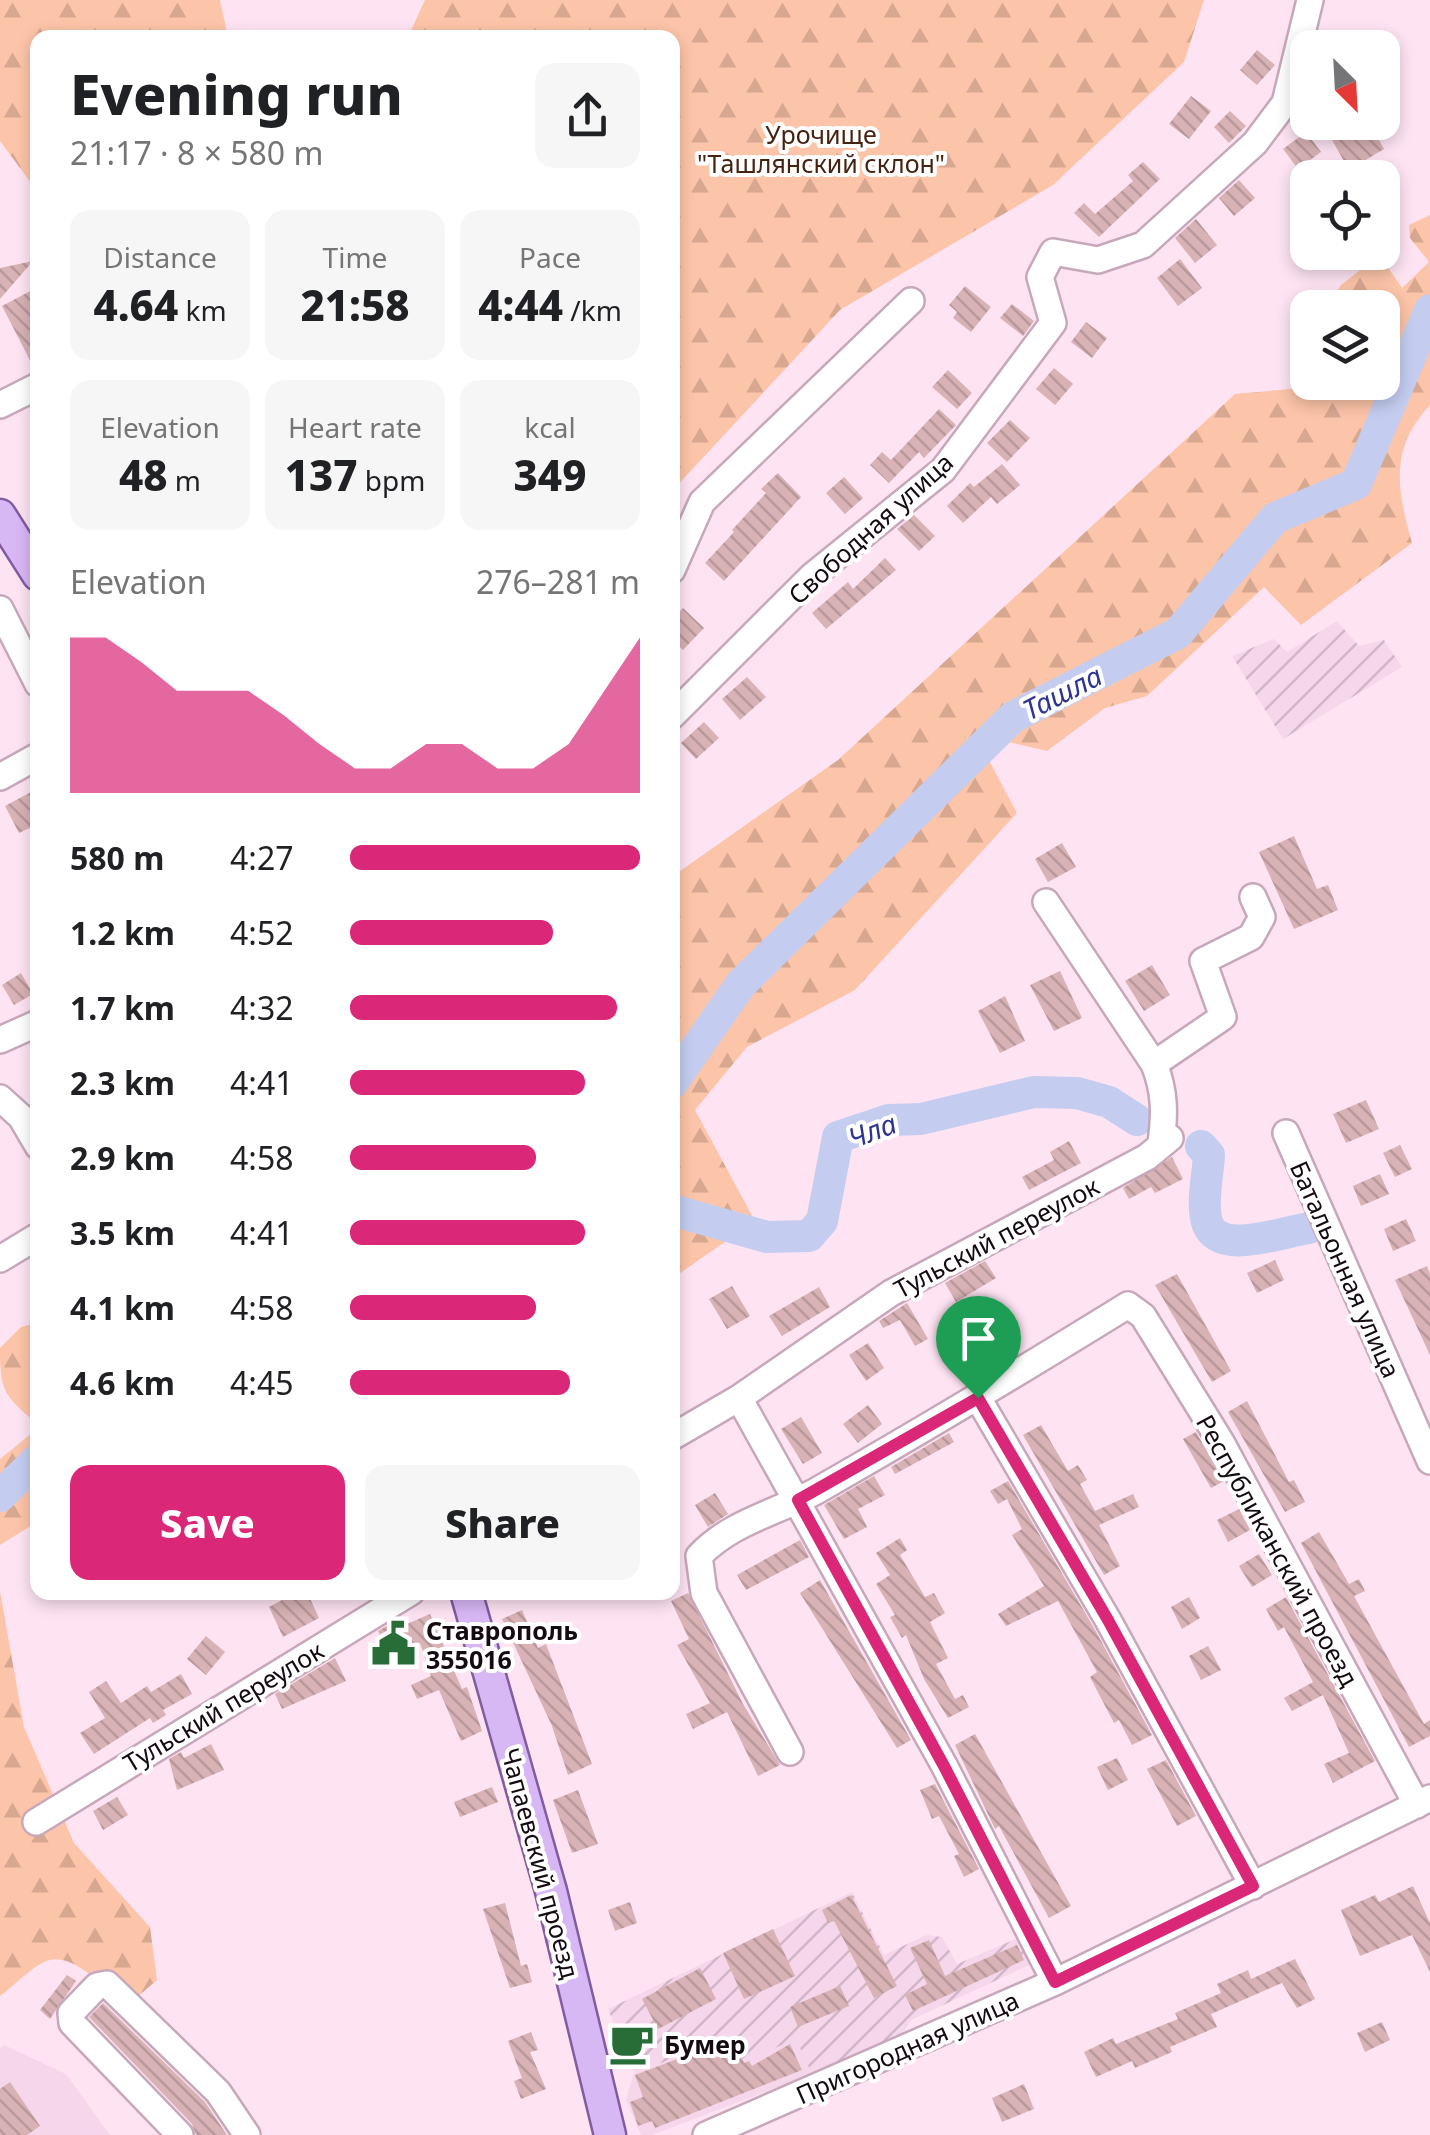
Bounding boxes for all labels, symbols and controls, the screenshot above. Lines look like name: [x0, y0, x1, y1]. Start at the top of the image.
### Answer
north arrow: [1290, 30, 1400, 140]
map controls: [1290, 30, 1400, 400]
text: Evening run: [70, 56, 403, 131]
button: share: [535, 63, 640, 168]
park label: Урочище "Ташлянский склон": [697, 117, 945, 180]
text: 21:17 · 8 × 580 m: [70, 131, 323, 174]
button: locate: [1290, 160, 1400, 270]
text: Distance: [103, 238, 217, 276]
text: Time: [323, 238, 387, 276]
text: Pace: [519, 238, 581, 276]
text: 4.64: [93, 276, 178, 333]
text: 21:58: [300, 276, 410, 333]
text: 4:44: [478, 276, 563, 333]
button: layers: [1290, 290, 1400, 400]
text: km: [178, 291, 227, 329]
text: /km: [563, 291, 622, 329]
text: Elevation: [100, 408, 220, 446]
text: Heart rate: [288, 408, 422, 446]
text: kcal: [524, 408, 576, 446]
street label: Свободная улица: [780, 445, 960, 611]
text: 48: [119, 446, 168, 503]
text: 137: [285, 446, 357, 503]
text: 349: [514, 446, 586, 503]
text: m: [168, 461, 201, 499]
text: bpm: [357, 461, 425, 499]
text: Elevation: [70, 560, 207, 603]
text: 276–281 m: [476, 560, 640, 603]
water label: Ташла: [1016, 656, 1108, 728]
text: 580 m: [70, 836, 164, 879]
text: 4:27: [230, 836, 294, 879]
text: 1.2 km: [70, 911, 175, 954]
text: 4:52: [230, 911, 294, 954]
text: 1.7 km: [70, 986, 175, 1029]
text: 4:32: [230, 986, 294, 1029]
text: 2.3 km: [70, 1061, 175, 1104]
text: 4:41: [230, 1061, 294, 1104]
water label: Чла: [842, 1103, 902, 1157]
text: 2.9 km: [70, 1136, 175, 1179]
text: 4:58: [230, 1136, 294, 1179]
street label: Батальонная улица: [1283, 1155, 1409, 1383]
street label: Тульский переулок: [887, 1168, 1105, 1305]
text: 3.5 km: [70, 1211, 175, 1254]
text: 4:41: [230, 1211, 294, 1254]
text: 4.1 km: [70, 1286, 175, 1329]
text: 4:58: [230, 1286, 294, 1329]
pin: [936, 1296, 1021, 1399]
icon: arrive: [951, 1311, 1006, 1366]
text: 4.6 km: [70, 1361, 175, 1404]
text: 4:45: [230, 1361, 294, 1404]
street label: Республиканский проезд: [1189, 1408, 1367, 1692]
button: Save: [70, 1465, 345, 1580]
button: Share: [365, 1465, 640, 1580]
place label: Ставрополь 355016: [426, 1613, 578, 1676]
public building icon: Ставрополь 355016: [369, 1620, 417, 1668]
street label: Тульский переулок: [117, 1632, 330, 1779]
street label: Чапаевский проезд: [494, 1744, 588, 1982]
street label: Пригородная улица: [790, 1983, 1024, 2111]
cafe icon: Бумер: [607, 2020, 655, 2068]
place label: Бумер: [664, 2027, 746, 2061]

